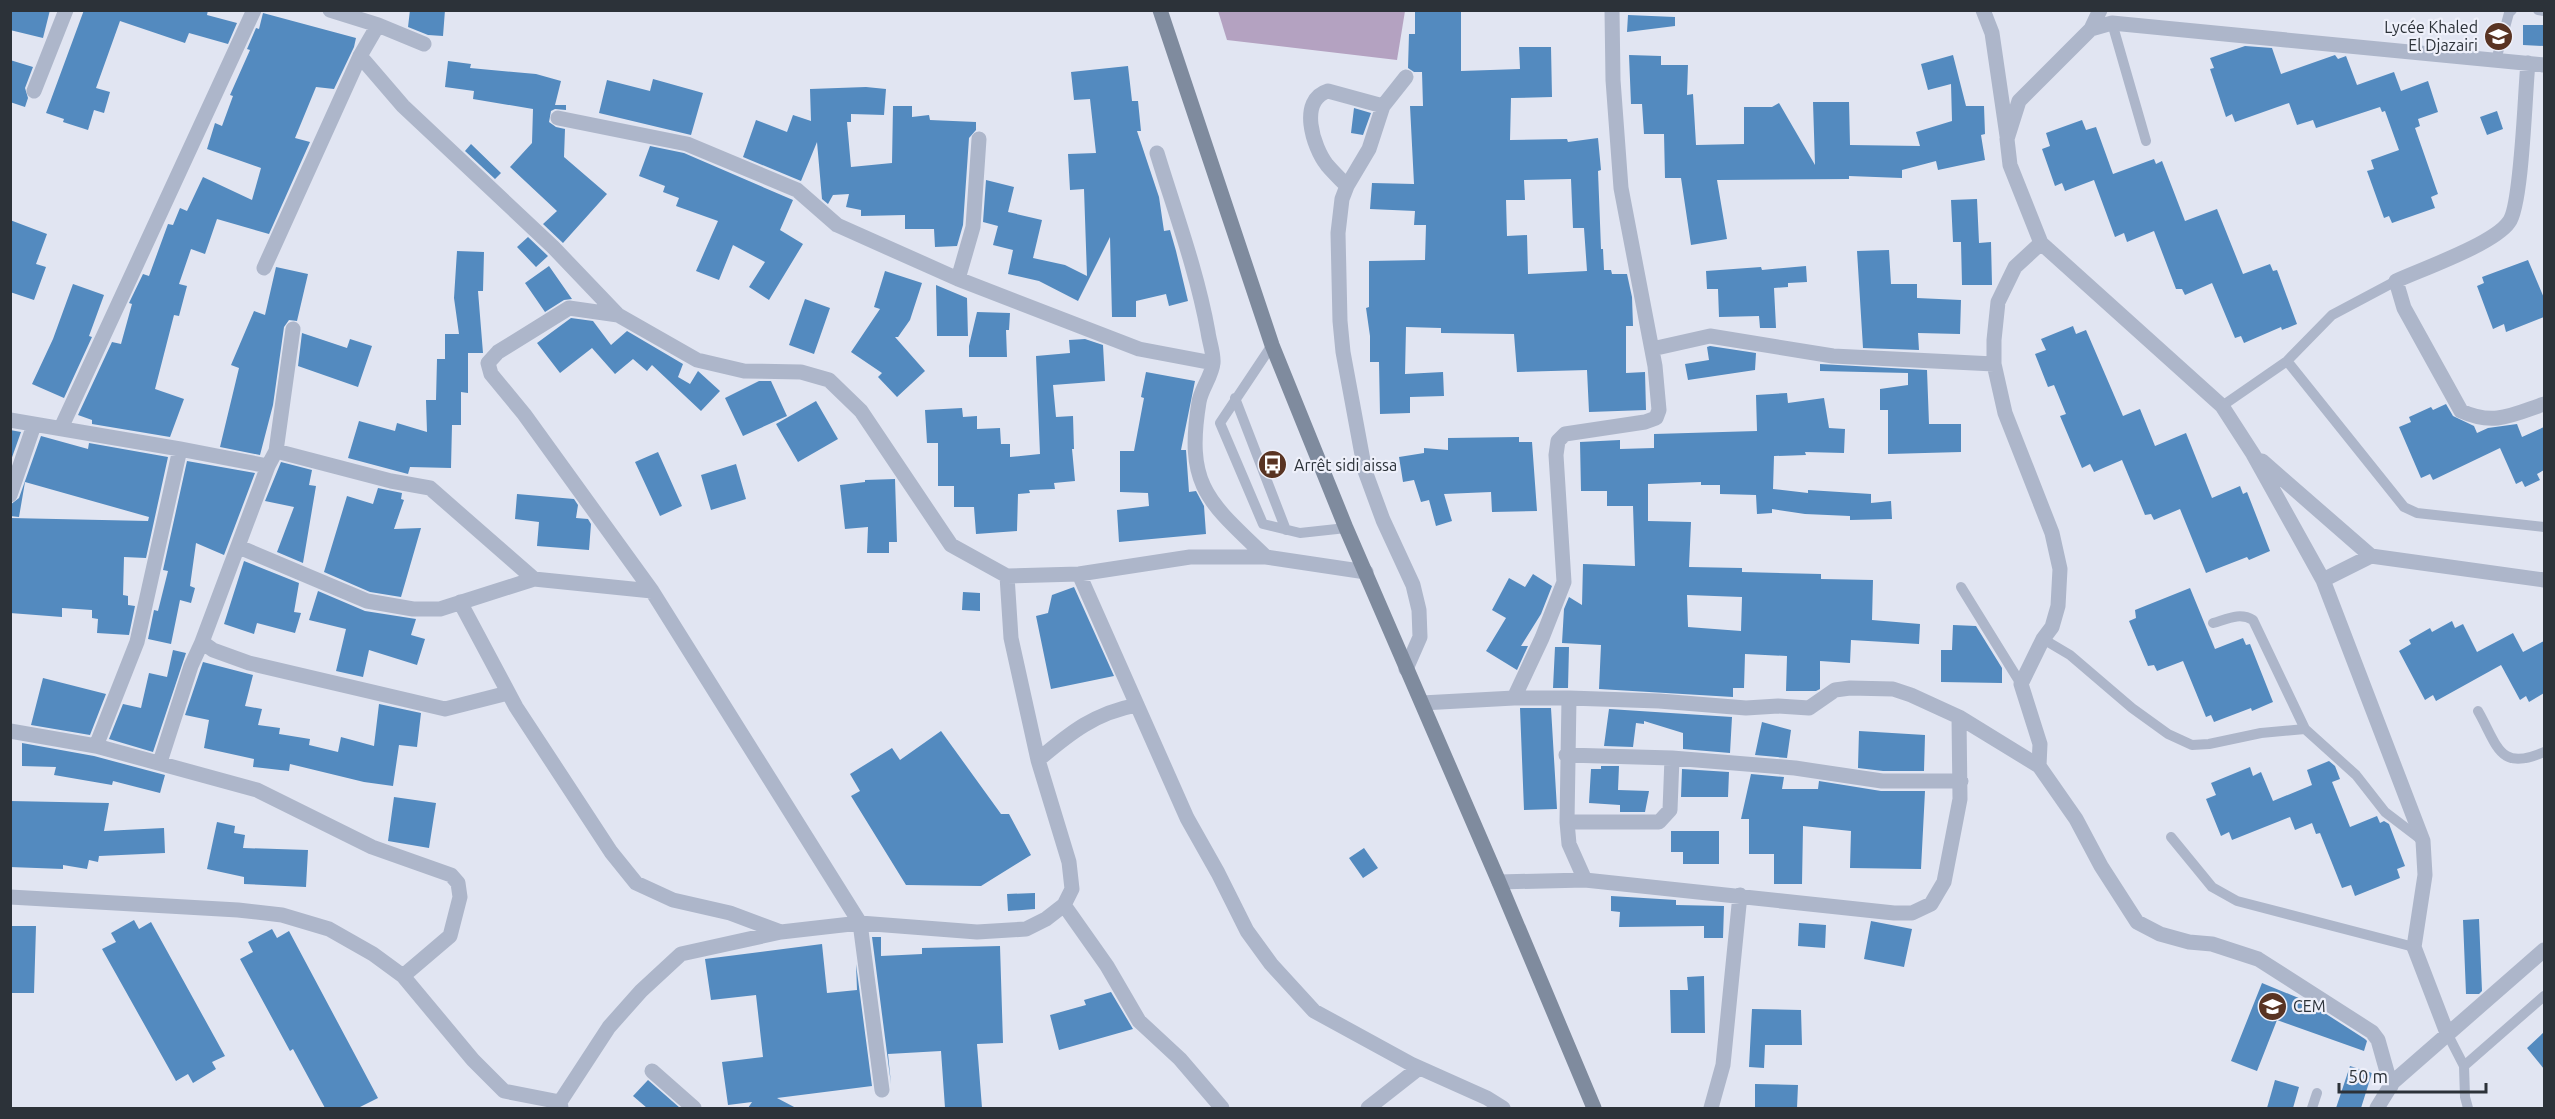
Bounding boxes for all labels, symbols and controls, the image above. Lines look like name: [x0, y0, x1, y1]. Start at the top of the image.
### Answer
place label: Lycée Khaled El Djazairi: [2384, 18, 2478, 54]
school or university icon: Lycée Khaled El Djazairi: [2483, 20, 2515, 52]
bus stop icon: Arrêt sidi aissa: [1257, 449, 1289, 481]
place label: Arrêt sidi aissa: [1294, 456, 1397, 474]
school or university icon: CEM: [2256, 990, 2288, 1022]
place label: CEM: [2293, 997, 2326, 1015]
scale bar: [2339, 1056, 2486, 1094]
text: 50 m: [2348, 1066, 2388, 1086]

